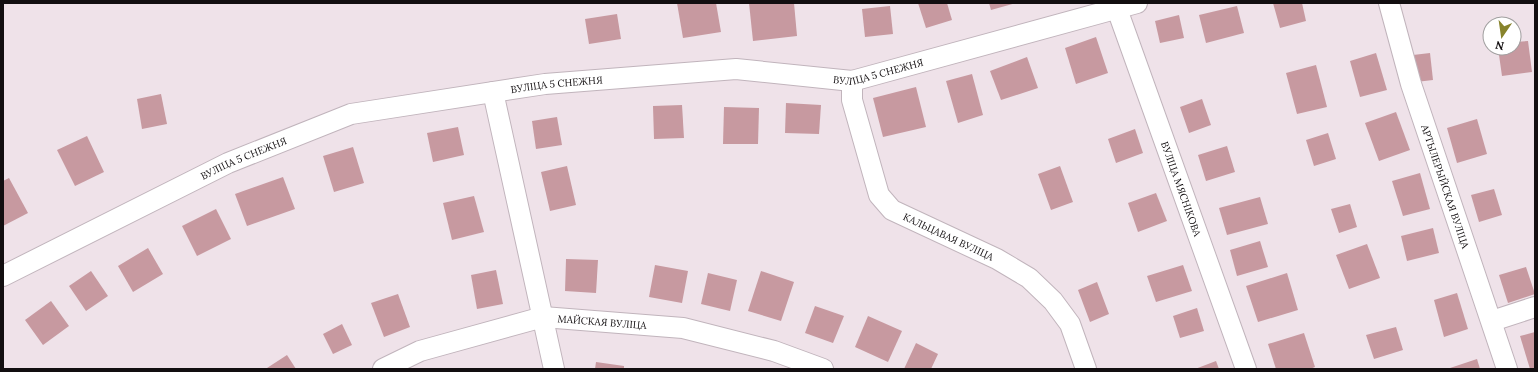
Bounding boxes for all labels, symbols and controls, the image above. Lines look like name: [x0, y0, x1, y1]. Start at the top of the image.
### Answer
north arrow: [1482, 16, 1522, 56]
text: N: [1494, 38, 1505, 54]
street label: ВУЛІЦА 5 СНЕЖНЯ: [832, 56, 925, 88]
street label: ВУЛІЦА 5 СНЕЖНЯ: [510, 73, 603, 96]
street label: АРТЫЛЕРЫЙСКАЯ ВУЛІЦА: [1418, 122, 1472, 251]
street label: ВУЛІЦА 5 СНЕЖНЯ: [198, 134, 289, 183]
street label: ВУЛІЦА МЯСНІКОВА: [1158, 140, 1204, 239]
street label: КАЛЬЦАВАЯ ВУЛІЦА: [901, 210, 996, 264]
street label: МАЙСКАЯ ВУЛІЦА: [557, 312, 648, 332]

